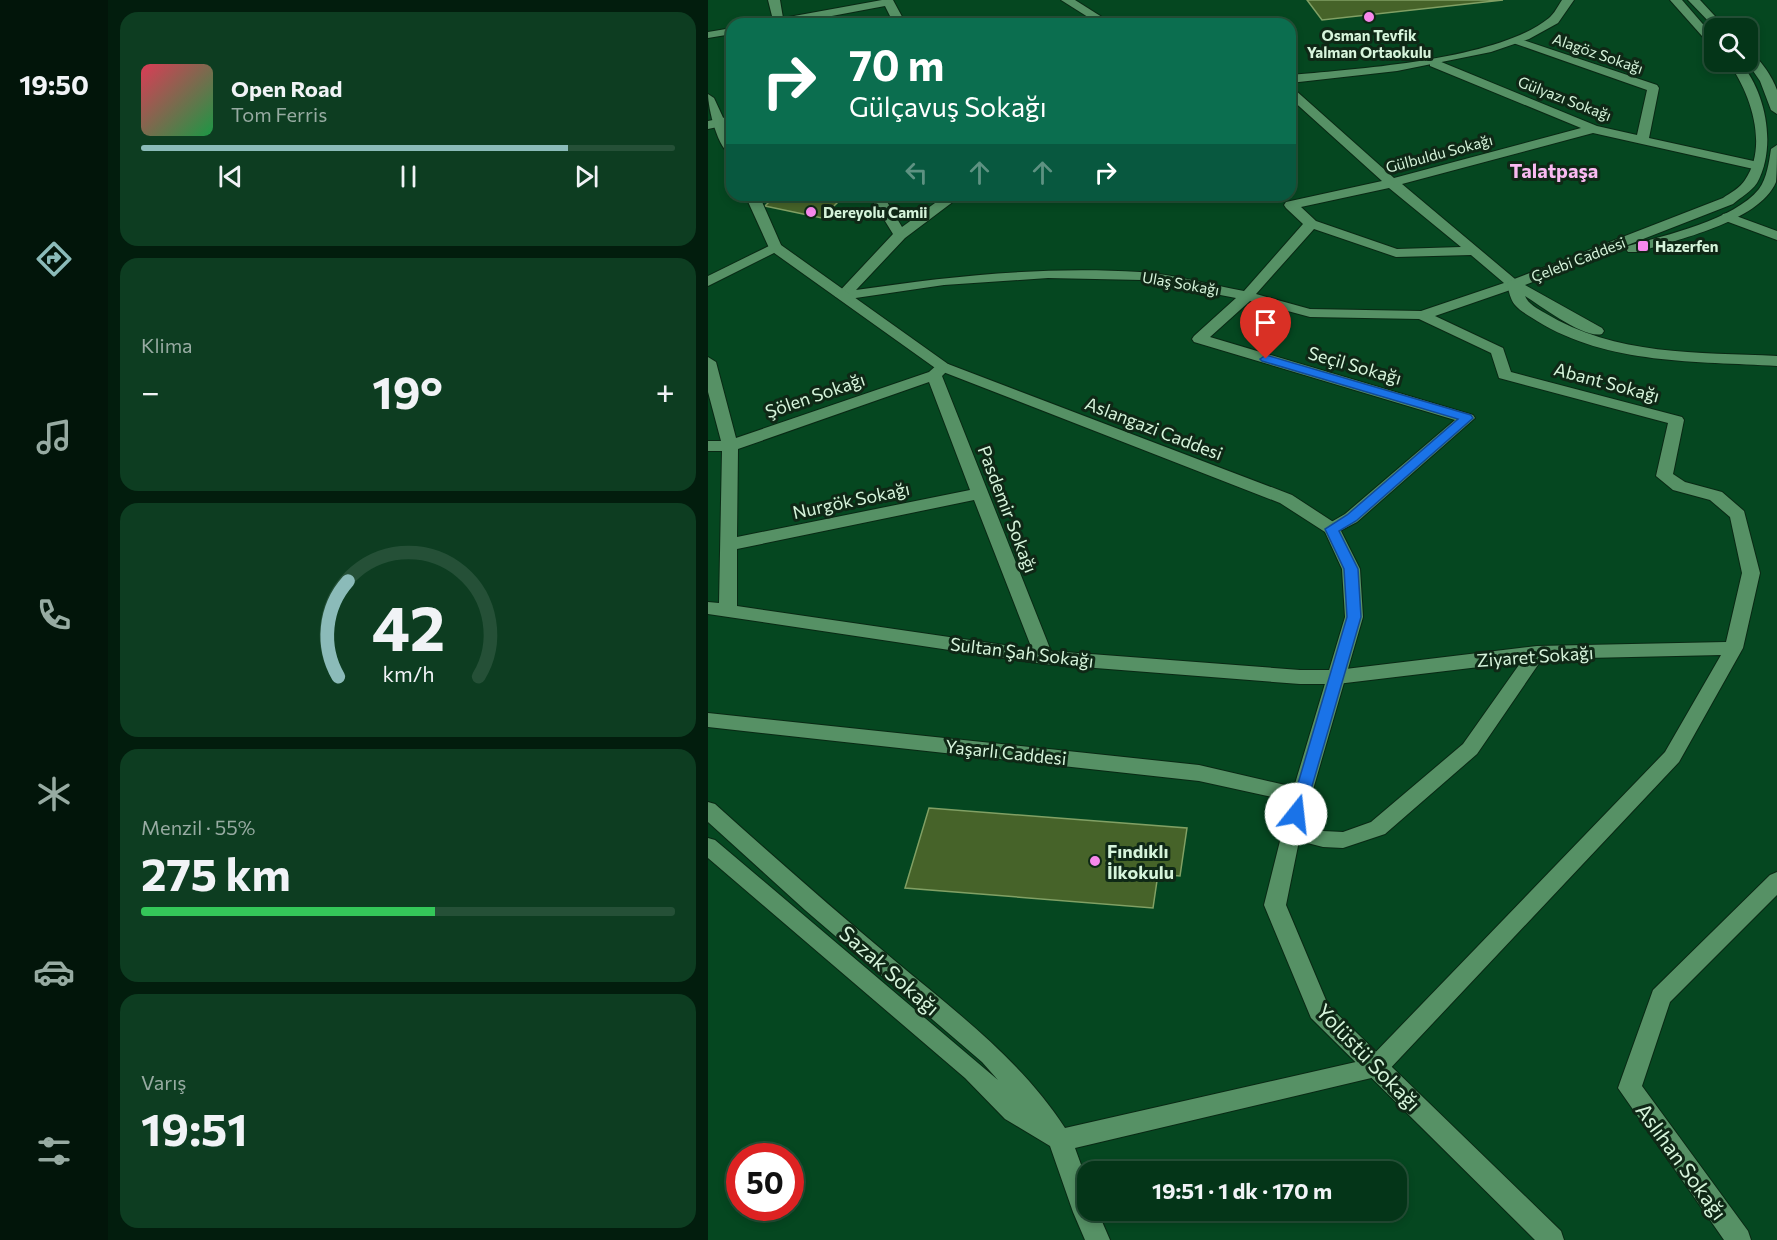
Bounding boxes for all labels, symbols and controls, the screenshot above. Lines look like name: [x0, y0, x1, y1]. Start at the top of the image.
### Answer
marker: Osman Tevfik Yalman Ortaokulu: [1362, 10, 1376, 24]
map controls: [1704, 18, 1758, 72]
button: search: [1704, 18, 1758, 72]
place label: Osman Tevfik Yalman Ortaokulu: [1307, 26, 1431, 61]
street label: Alagöz Sokağı: [1550, 29, 1646, 77]
text: 70 m: [849, 38, 944, 90]
icon: right: [750, 42, 828, 120]
text: 19:50: [19, 68, 89, 101]
street label: Gülyazı Sokağı: [1516, 72, 1614, 124]
text: Open Road: [231, 75, 342, 102]
text: Gülçavuş Sokağı: [849, 90, 1047, 123]
text: Tom Ferris: [231, 102, 327, 126]
street label: Gülbuldu Sokağı: [1384, 130, 1494, 176]
icon: left: [900, 156, 933, 189]
icon: ahead: [963, 156, 996, 189]
icon: ahead: [1026, 156, 1059, 189]
icon: right: [1089, 156, 1122, 189]
district label: Talatpaşa: [1510, 158, 1598, 182]
icon: previous: [214, 160, 247, 193]
icon: pause: [392, 160, 425, 193]
icon: next: [570, 160, 603, 193]
place label: Dereyolu Camii: [823, 203, 928, 221]
marker: Dereyolu Camii: [804, 205, 818, 219]
street label: Çelebi Caddesi: [1528, 233, 1628, 285]
place label: Hazerfen: [1655, 237, 1718, 255]
icon: directions: [33, 238, 75, 280]
marker: Hazerfen: [1636, 239, 1650, 253]
street label: Ulaş Sokağı: [1141, 267, 1221, 299]
pin: [1240, 297, 1291, 359]
icon: arrive: [1249, 306, 1282, 339]
text: Klima: [141, 333, 193, 357]
street label: Seçil Sokağı: [1306, 341, 1404, 389]
street label: Abant Sokağı: [1552, 357, 1662, 407]
text: 19°: [372, 363, 443, 418]
street label: Şölen Sokağı: [762, 368, 868, 422]
text: −: [141, 370, 160, 411]
text: +: [656, 370, 675, 411]
street label: Aslangazi Caddesi: [1082, 392, 1226, 464]
icon: music: [33, 416, 75, 458]
street label: Pasdemir Sokağı: [974, 442, 1042, 576]
street label: Nurgök Sokağı: [790, 477, 912, 523]
text: 42: [371, 588, 445, 664]
icon: phone: [33, 594, 75, 636]
street label: Sultan Şah Sokağı: [949, 632, 1095, 672]
street label: Ziyaret Sokağı: [1476, 641, 1594, 671]
text: km/h: [382, 660, 434, 686]
street label: Yaşarlı Caddesi: [944, 735, 1068, 769]
icon: climate: [33, 773, 75, 815]
position arrow: [1264, 782, 1328, 846]
text: Menzil · 55%: [141, 815, 255, 839]
place label: Fındıklı İlkokulu: [1107, 840, 1174, 883]
text: 275 km: [141, 845, 291, 900]
marker: Fındıklı İlkokulu: [1088, 854, 1102, 868]
street label: Sazak Sokağı: [835, 920, 945, 1020]
icon: car: [33, 951, 75, 993]
street label: Yolüstü Sokağı: [1312, 998, 1426, 1116]
text: Varış: [141, 1070, 186, 1094]
street label: Aslıhan Sokağı: [1631, 1098, 1733, 1224]
text: 19:51: [141, 1100, 248, 1155]
icon: filters: [33, 1130, 75, 1172]
speed limit sign: 50: [726, 1143, 804, 1221]
text: 19:51 · 1 dk · 170 m: [1152, 1177, 1332, 1204]

